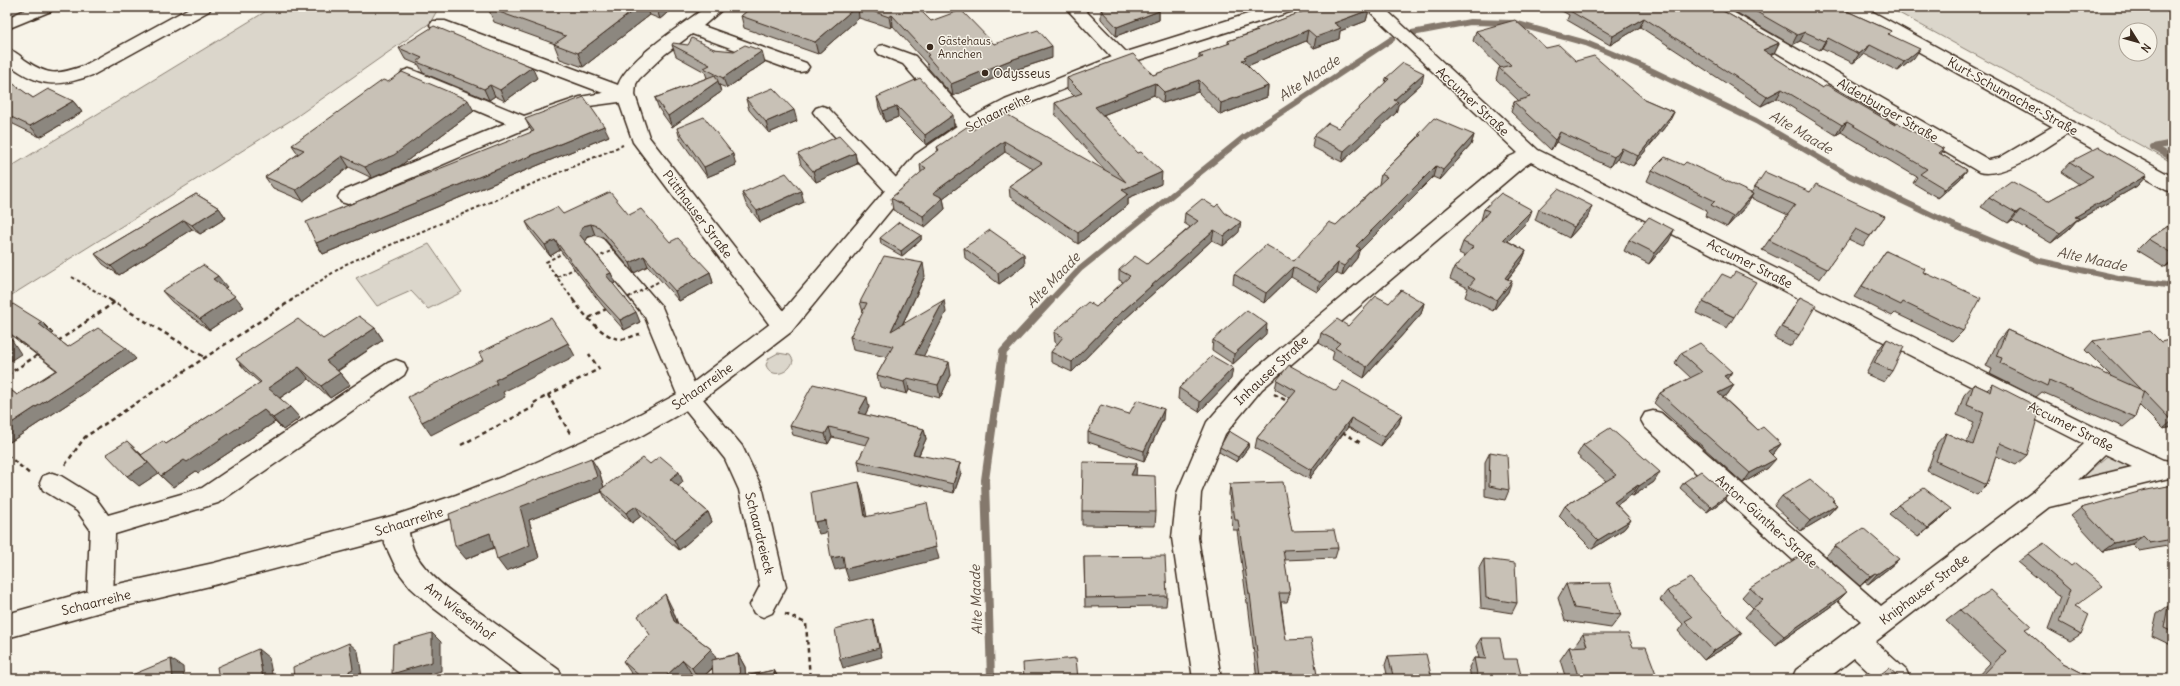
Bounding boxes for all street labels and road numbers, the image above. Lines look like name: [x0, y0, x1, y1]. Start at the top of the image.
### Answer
street label: Kurt-Schumacher-Straße: [1945, 53, 2081, 139]
street label: Accumer Straße: [1433, 63, 1513, 140]
street label: Aldenburger Straße: [1834, 75, 1941, 146]
street label: Schaarreihe: [963, 89, 1034, 136]
street label: Pütthauser Straße: [659, 167, 736, 262]
street label: Accumer Straße: [1704, 235, 1795, 292]
street label: Inhauser Straße: [1231, 332, 1312, 409]
street label: Schaarreihe: [668, 359, 736, 414]
street label: Accumer Straße: [2025, 398, 2116, 455]
street label: Anton-Günther-Straße: [1712, 471, 1821, 572]
street label: Schaardreieck: [741, 490, 778, 576]
street label: Schaarreihe: [373, 503, 445, 540]
street label: Kniphauser Straße: [1876, 550, 1972, 629]
street label: Am Wiesenhof: [421, 579, 499, 644]
street label: Schaarreihe: [60, 586, 133, 619]

